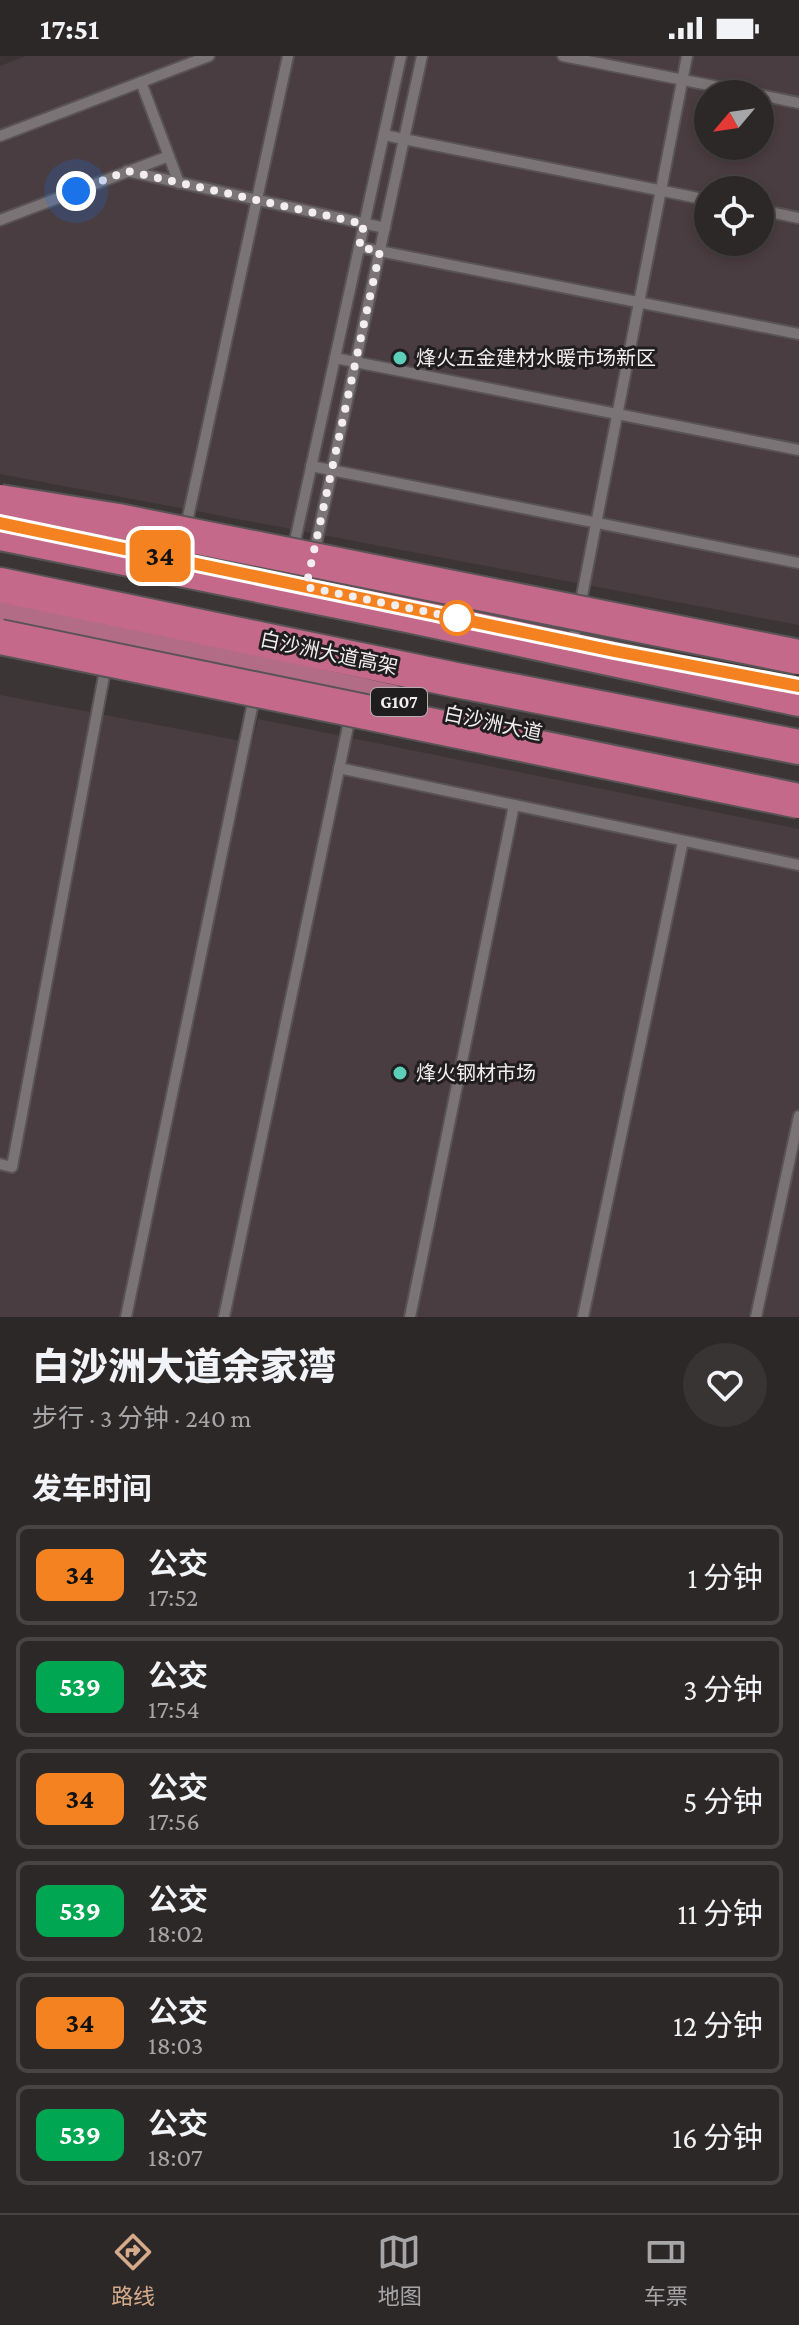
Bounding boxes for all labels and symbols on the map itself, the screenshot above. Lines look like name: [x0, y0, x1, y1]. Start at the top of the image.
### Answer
north arrow: [694, 80, 774, 160]
your location: [56, 171, 96, 211]
place label: 烽火五金建材水暖市场新区: [416, 347, 656, 369]
marker: 烽火五金建材水暖市场新区: [391, 349, 409, 367]
line badge: 34: [124, 530, 196, 582]
unlabelled marker: [440, 601, 474, 635]
street label: 白沙洲大道高架: [258, 628, 400, 678]
road number: G107: [371, 688, 427, 716]
street label: 白沙洲大道: [442, 702, 544, 744]
place label: 烽火钢材市场: [416, 1062, 536, 1084]
marker: 烽火钢材市场: [391, 1064, 409, 1082]

